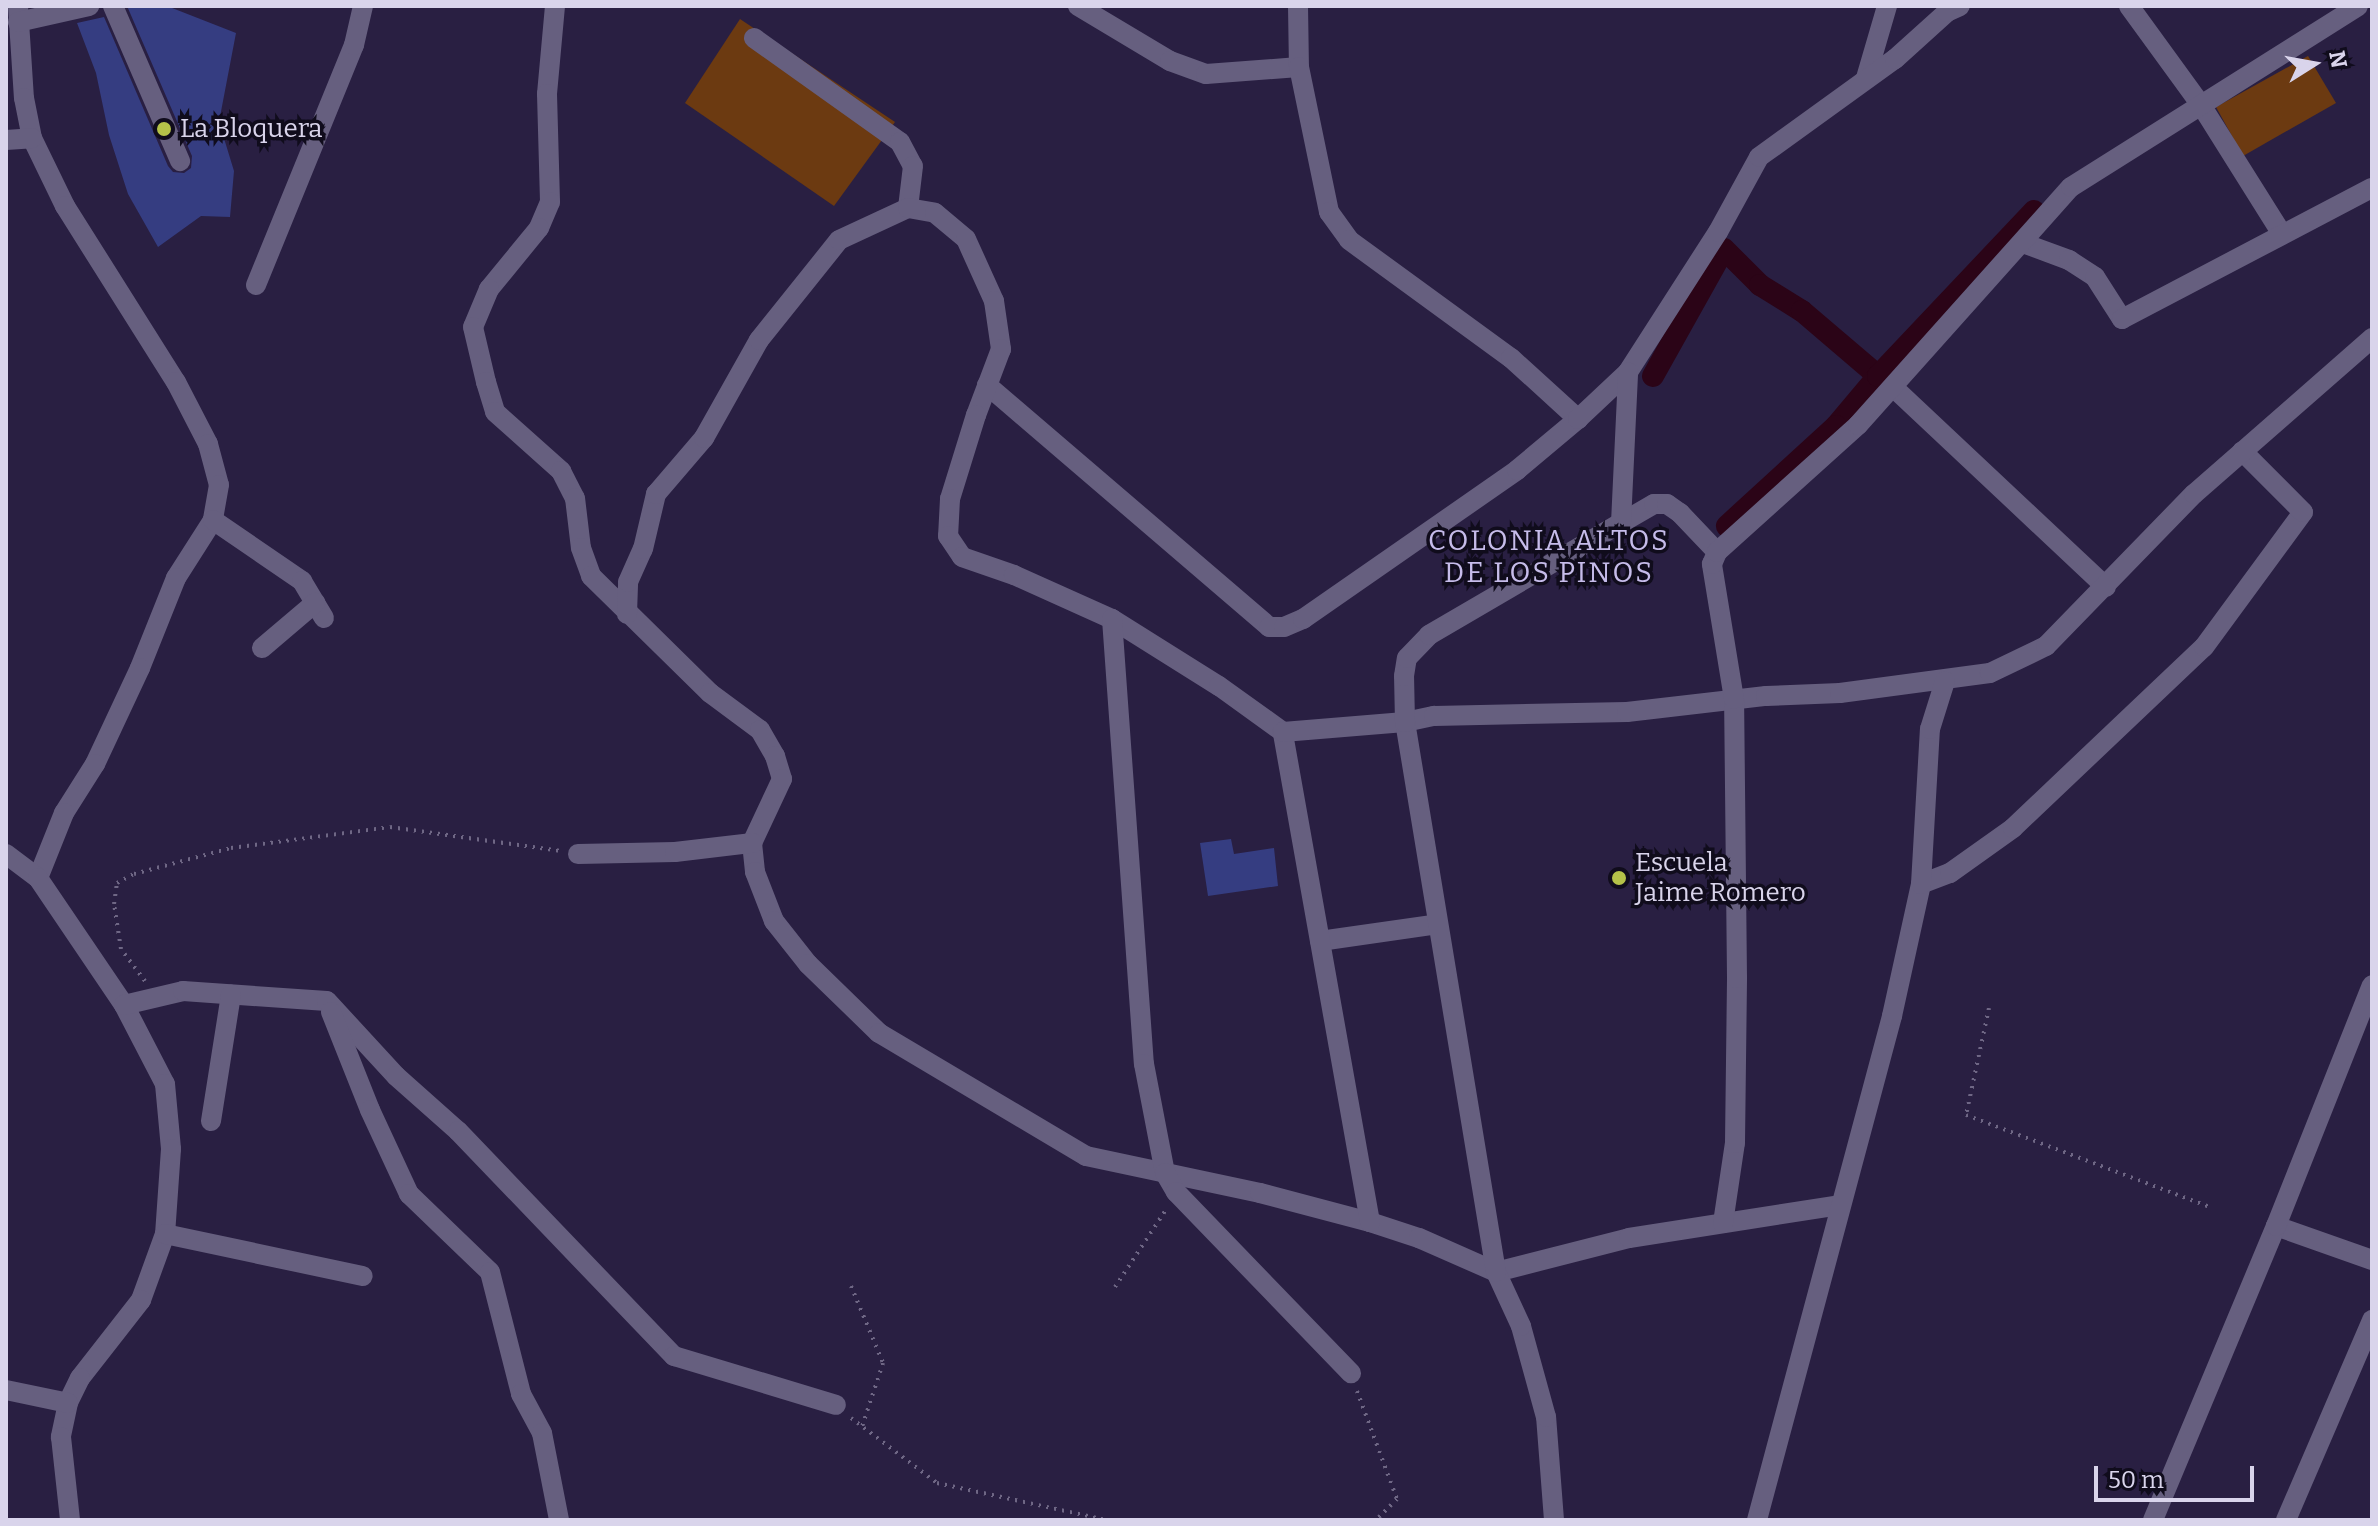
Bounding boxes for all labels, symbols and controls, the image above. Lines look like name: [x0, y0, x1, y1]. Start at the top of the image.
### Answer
north arrow: [2274, 24, 2354, 104]
text: N: [2323, 48, 2353, 70]
place label: La Bloquera: [180, 113, 323, 145]
marker: La Bloquera: [155, 120, 173, 138]
district label: COLONIA ALTOS DE LOS PINOS: [1428, 524, 1670, 590]
place label: Escuela Jaime Romero: [1635, 847, 1806, 908]
marker: Escuela Jaime Romero: [1610, 869, 1628, 887]
scale bar: [2098, 1450, 2258, 1500]
text: 50 m: [2108, 1466, 2164, 1494]

